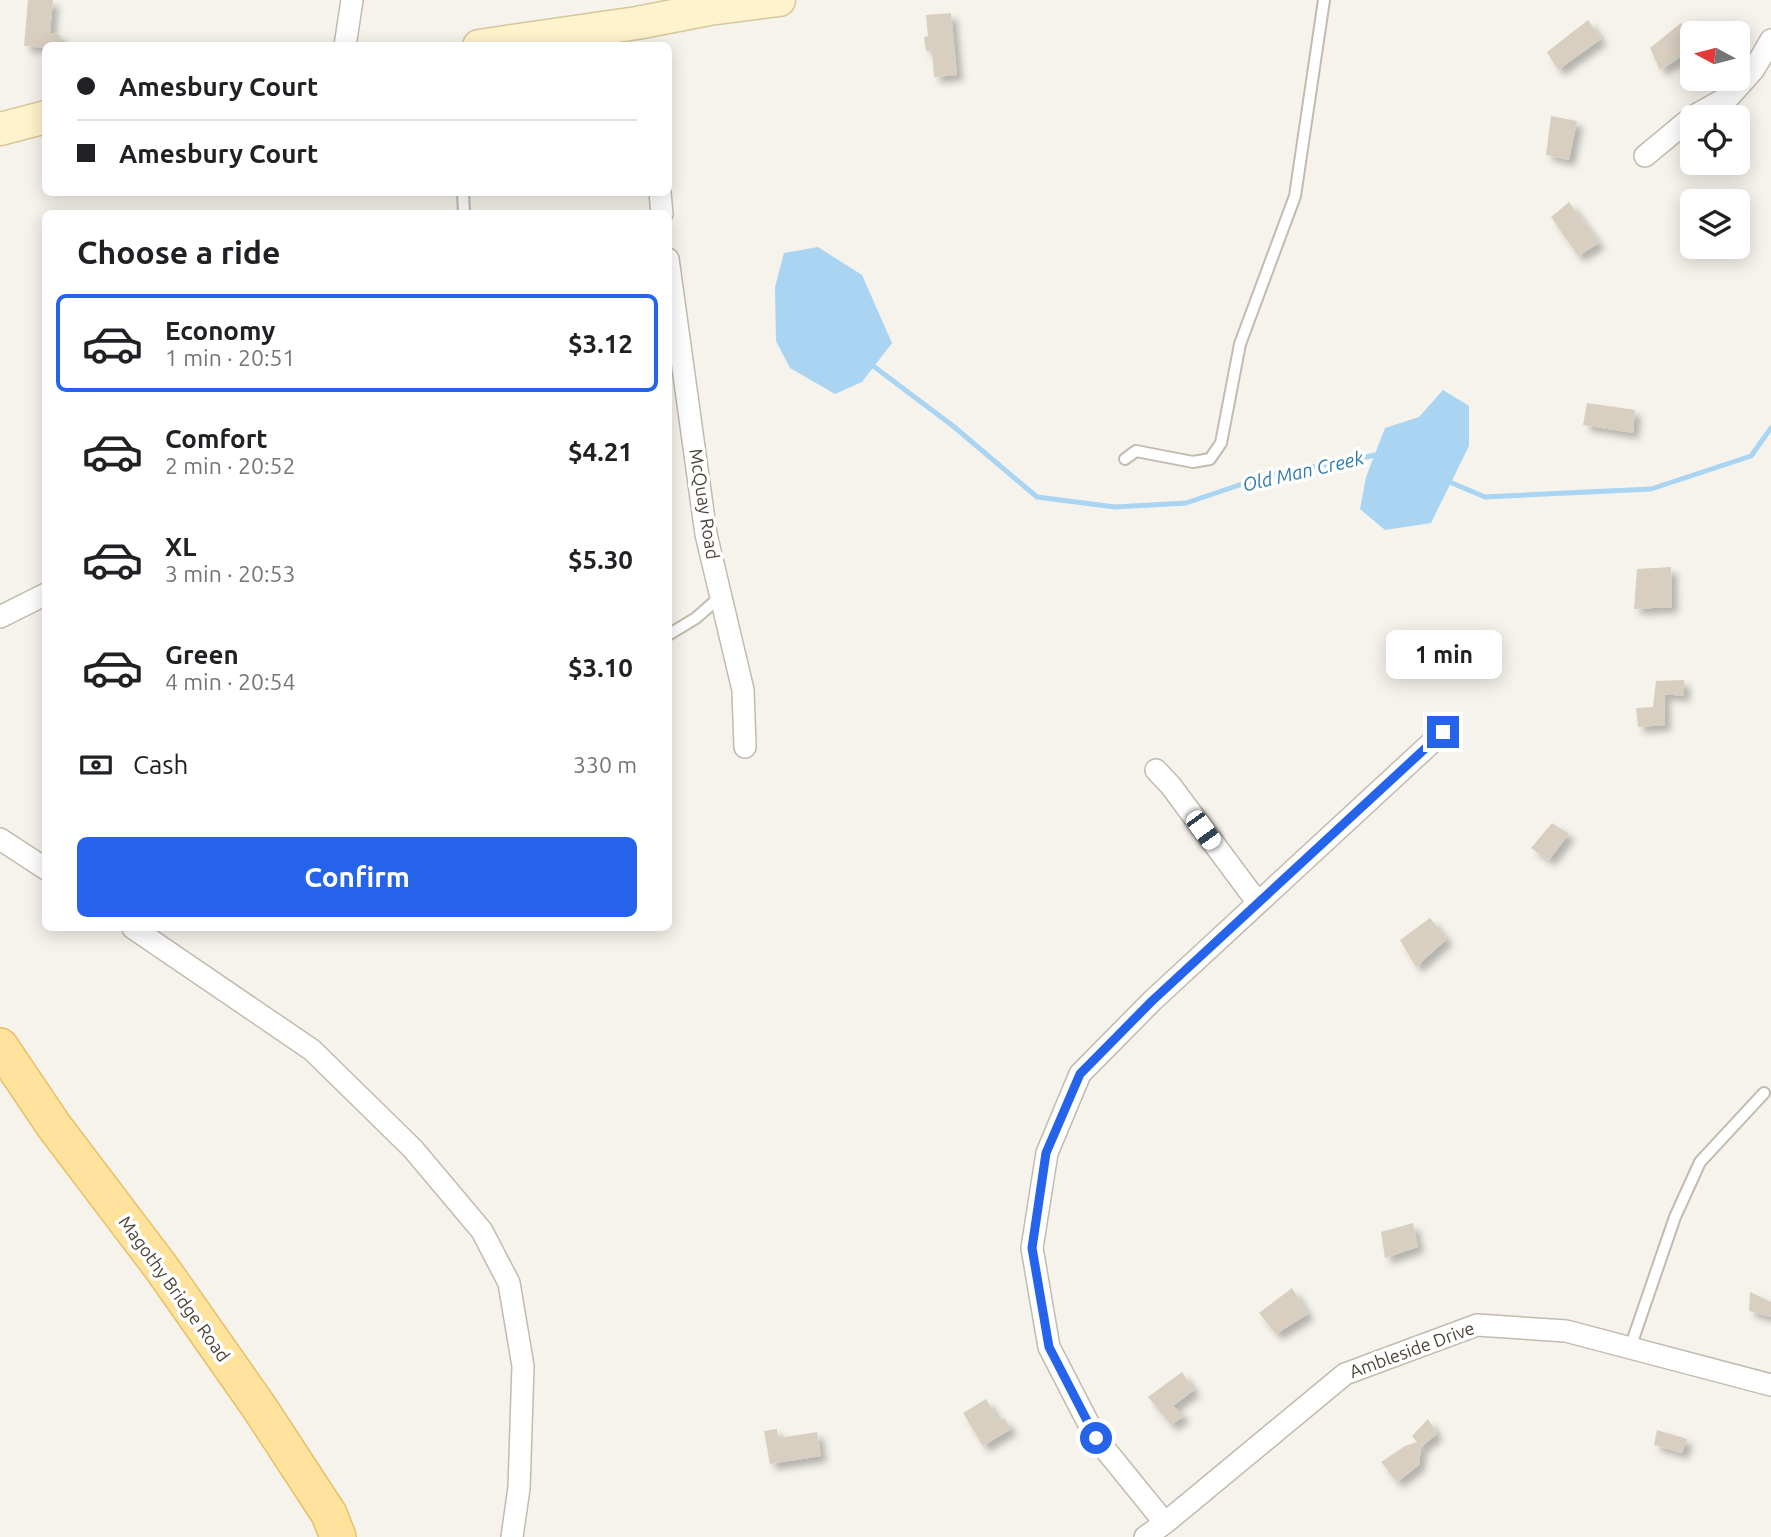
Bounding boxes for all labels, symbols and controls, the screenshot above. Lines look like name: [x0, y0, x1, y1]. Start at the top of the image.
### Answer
north arrow: [1680, 21, 1750, 91]
map controls: [1680, 21, 1750, 259]
text: Amesbury Court: [119, 72, 318, 101]
button: locate: [1680, 105, 1750, 175]
text: Amesbury Court: [119, 139, 318, 168]
button: layers: [1680, 189, 1750, 259]
text: Choose a ride: [77, 234, 280, 270]
icon: car: [81, 312, 144, 375]
text: Economy: [165, 316, 275, 345]
text: $3.12: [568, 329, 633, 358]
text: 1 min · 20:51: [165, 345, 296, 370]
icon: car: [81, 420, 144, 483]
text: Comfort: [165, 424, 268, 453]
text: $4.21: [568, 437, 633, 466]
water label: Old Man Creek: [1240, 446, 1366, 496]
street label: McQuay Road: [685, 447, 724, 561]
text: 2 min · 20:52: [165, 453, 296, 478]
icon: car: [81, 528, 144, 591]
text: XL: [165, 532, 196, 561]
text: $5.30: [568, 545, 633, 574]
text: 3 min · 20:53: [165, 561, 296, 586]
callout: 1 min: [1385, 630, 1501, 680]
icon: car: [81, 636, 144, 699]
text: Green: [165, 640, 239, 669]
text: 1 min: [1415, 642, 1473, 667]
text: $3.10: [568, 653, 633, 682]
text: 4 min · 20:54: [165, 669, 296, 694]
route end: [1427, 716, 1459, 748]
icon: cash: [77, 746, 115, 784]
text: Cash: [133, 750, 188, 779]
text: 330 m: [573, 752, 637, 777]
car: [1183, 807, 1224, 853]
button: Confirm: [77, 837, 637, 917]
street label: Magothy Bridge Road: [115, 1212, 234, 1365]
street label: Ambleside Drive: [1346, 1317, 1477, 1381]
route start: [1080, 1422, 1112, 1454]

